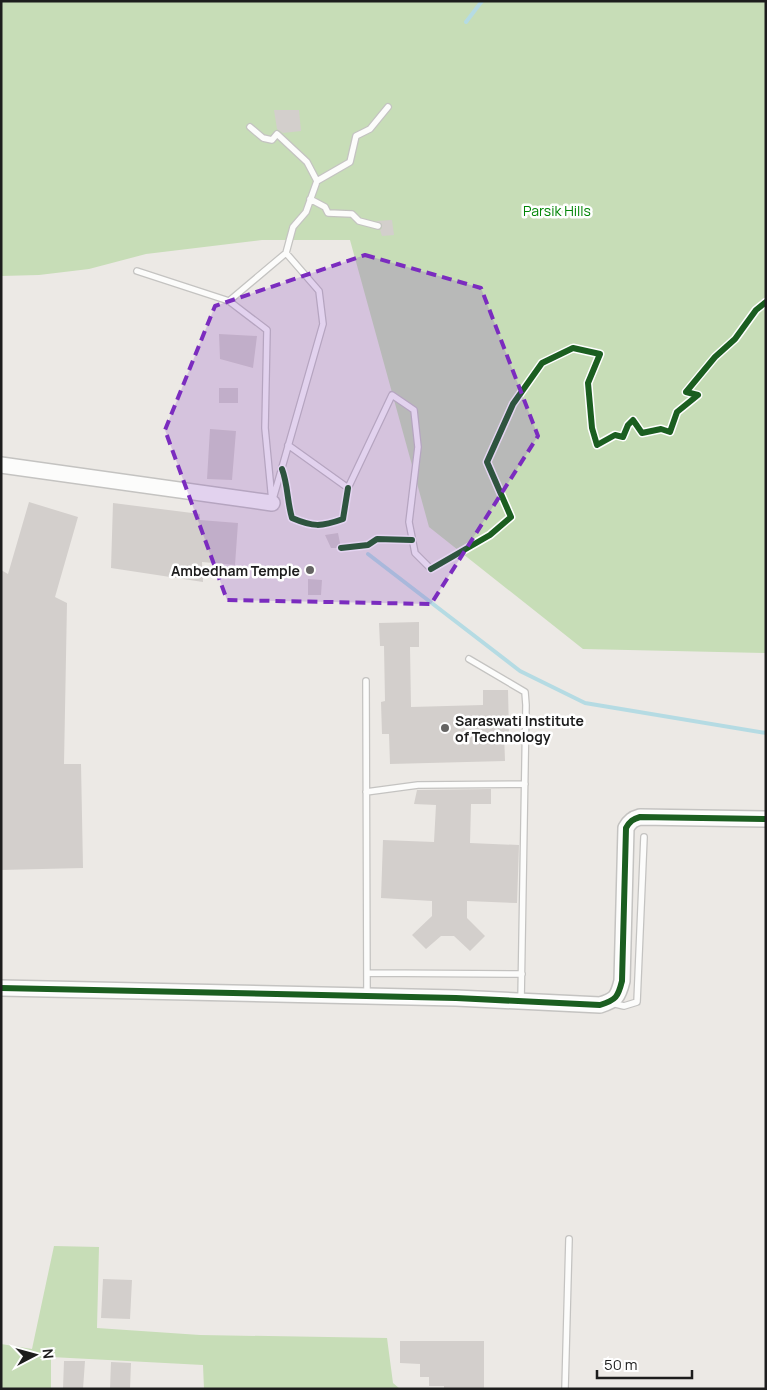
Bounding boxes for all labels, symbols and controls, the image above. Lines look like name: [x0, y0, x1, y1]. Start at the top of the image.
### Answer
park label: Parsik Hills: [523, 201, 591, 220]
place label: Ambedham Temple: [171, 561, 300, 580]
marker: Ambedham Temple: [304, 564, 316, 576]
place label: Saraswati Institute of Technology: [455, 711, 584, 746]
marker: Saraswati Institute of Technology: [439, 722, 451, 734]
north arrow: [10, 1330, 60, 1380]
text: N: [38, 1348, 58, 1360]
scale bar: [597, 1348, 692, 1380]
text: 50 m: [604, 1354, 638, 1375]

